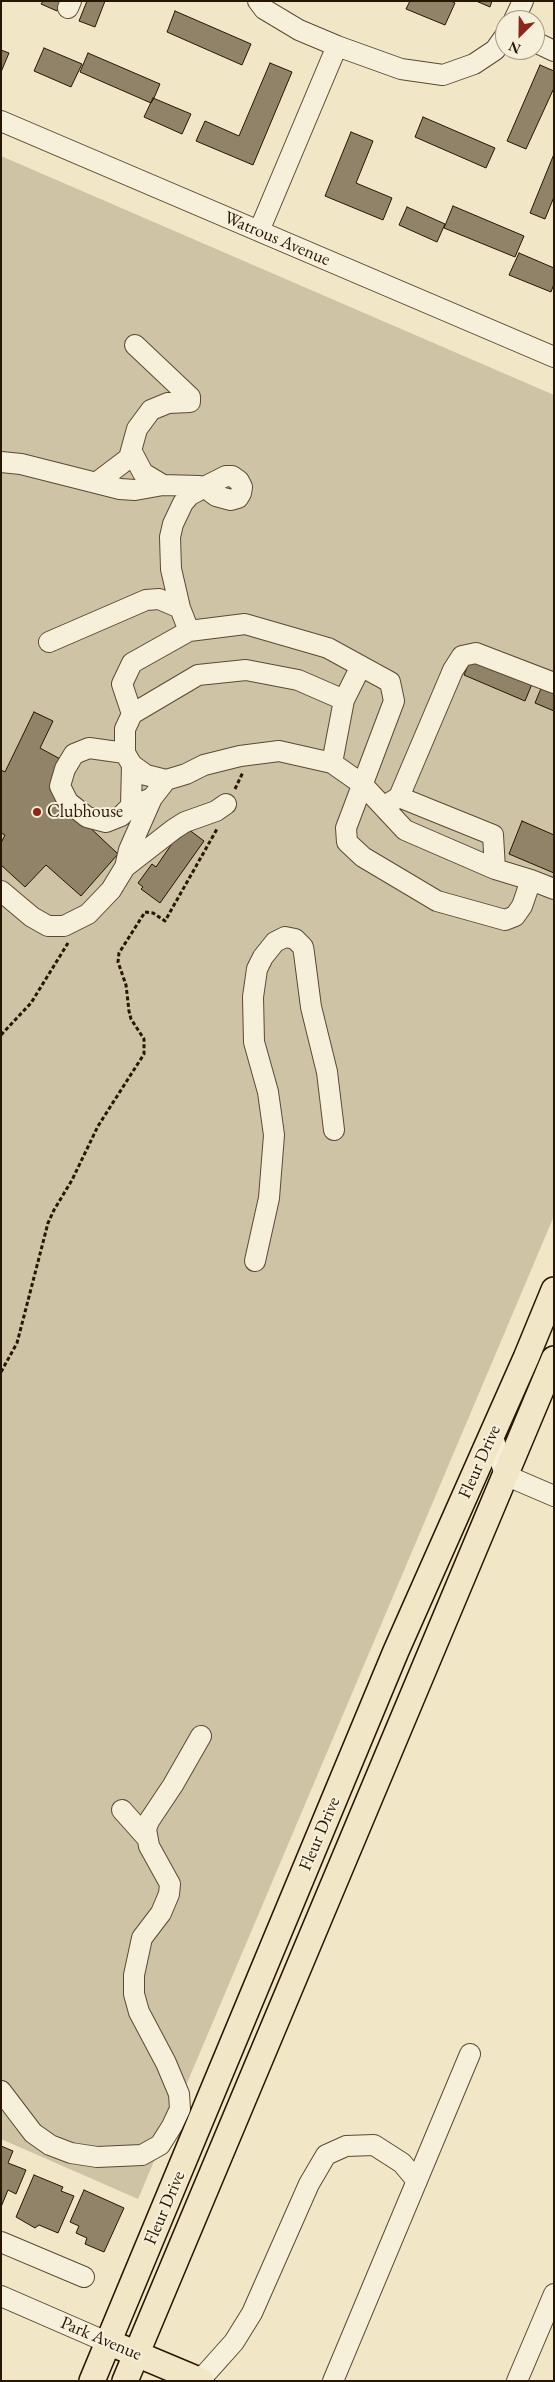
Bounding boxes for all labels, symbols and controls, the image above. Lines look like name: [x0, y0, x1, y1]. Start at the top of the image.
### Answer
north arrow: [495, 10, 545, 60]
text: N: [506, 37, 523, 58]
street label: Watrous Avenue: [221, 207, 333, 271]
place label: Clubhouse: [47, 801, 123, 823]
marker: Clubhouse: [31, 806, 43, 818]
street label: Fleur Drive: [454, 1422, 506, 1502]
street label: Fleur Drive: [295, 1794, 345, 1874]
street label: Fleur Drive: [140, 2168, 190, 2248]
street label: Park Avenue: [57, 2312, 145, 2366]

